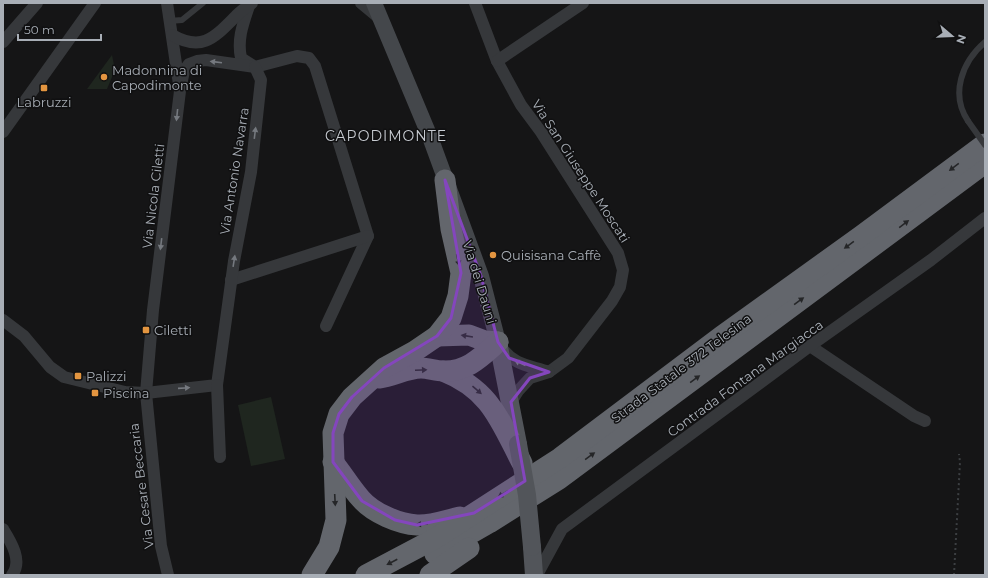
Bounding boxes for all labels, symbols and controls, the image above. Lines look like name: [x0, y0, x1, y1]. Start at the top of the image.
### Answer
scale bar: [18, 16, 101, 42]
north arrow: [932, 16, 972, 56]
text: 50 m: [24, 22, 55, 37]
text: N: [953, 33, 970, 46]
one-way arrow: [210, 58, 222, 65]
place label: Madonnina di Capodimonte: [112, 62, 202, 93]
marker: Madonnina di Capodimonte: [99, 72, 109, 82]
marker: Labruzzi: [39, 83, 49, 93]
place label: Labruzzi: [17, 94, 71, 110]
street label: Via San Giuseppe Moscati: [529, 96, 633, 246]
street label: Via Antonio Navarra: [216, 106, 252, 236]
one-way arrow: [174, 109, 180, 121]
one-way arrow: [252, 127, 258, 139]
district label: CAPODIMONTE: [325, 127, 447, 145]
street label: Via Nicola Ciletti: [139, 143, 167, 249]
one-way arrow: [948, 163, 959, 171]
one-way arrow: [898, 220, 909, 228]
one-way arrow: [158, 238, 164, 250]
street label: Via dei Dauni: [460, 238, 500, 326]
one-way arrow: [844, 241, 855, 249]
place label: Quisisana Caffè: [501, 247, 601, 263]
marker: Quisisana Caffè: [488, 250, 498, 260]
one-way arrow: [455, 253, 461, 266]
one-way arrow: [231, 255, 237, 267]
one-way arrow: [794, 297, 804, 305]
street label: Strada Statale 372 Telesina: [608, 310, 754, 426]
street label: Contrada Fontana Margiacca: [664, 316, 826, 440]
place label: Ciletti: [154, 322, 192, 338]
marker: Ciletti: [141, 325, 151, 335]
one-way arrow: [461, 333, 474, 339]
one-way arrow: [514, 360, 525, 366]
one-way arrow: [414, 366, 427, 373]
place label: Palizzi: [86, 368, 127, 384]
marker: Palizzi: [73, 371, 83, 381]
one-way arrow: [689, 374, 700, 383]
one-way arrow: [178, 384, 190, 391]
place label: Piscina: [103, 385, 149, 401]
one-way arrow: [472, 386, 482, 395]
marker: Piscina: [90, 388, 100, 398]
street label: Via Cesare Beccaria: [125, 422, 157, 550]
one-way arrow: [585, 452, 595, 460]
one-way arrow: [498, 490, 508, 498]
one-way arrow: [332, 494, 339, 506]
one-way arrow: [416, 520, 428, 527]
one-way arrow: [387, 558, 398, 565]

